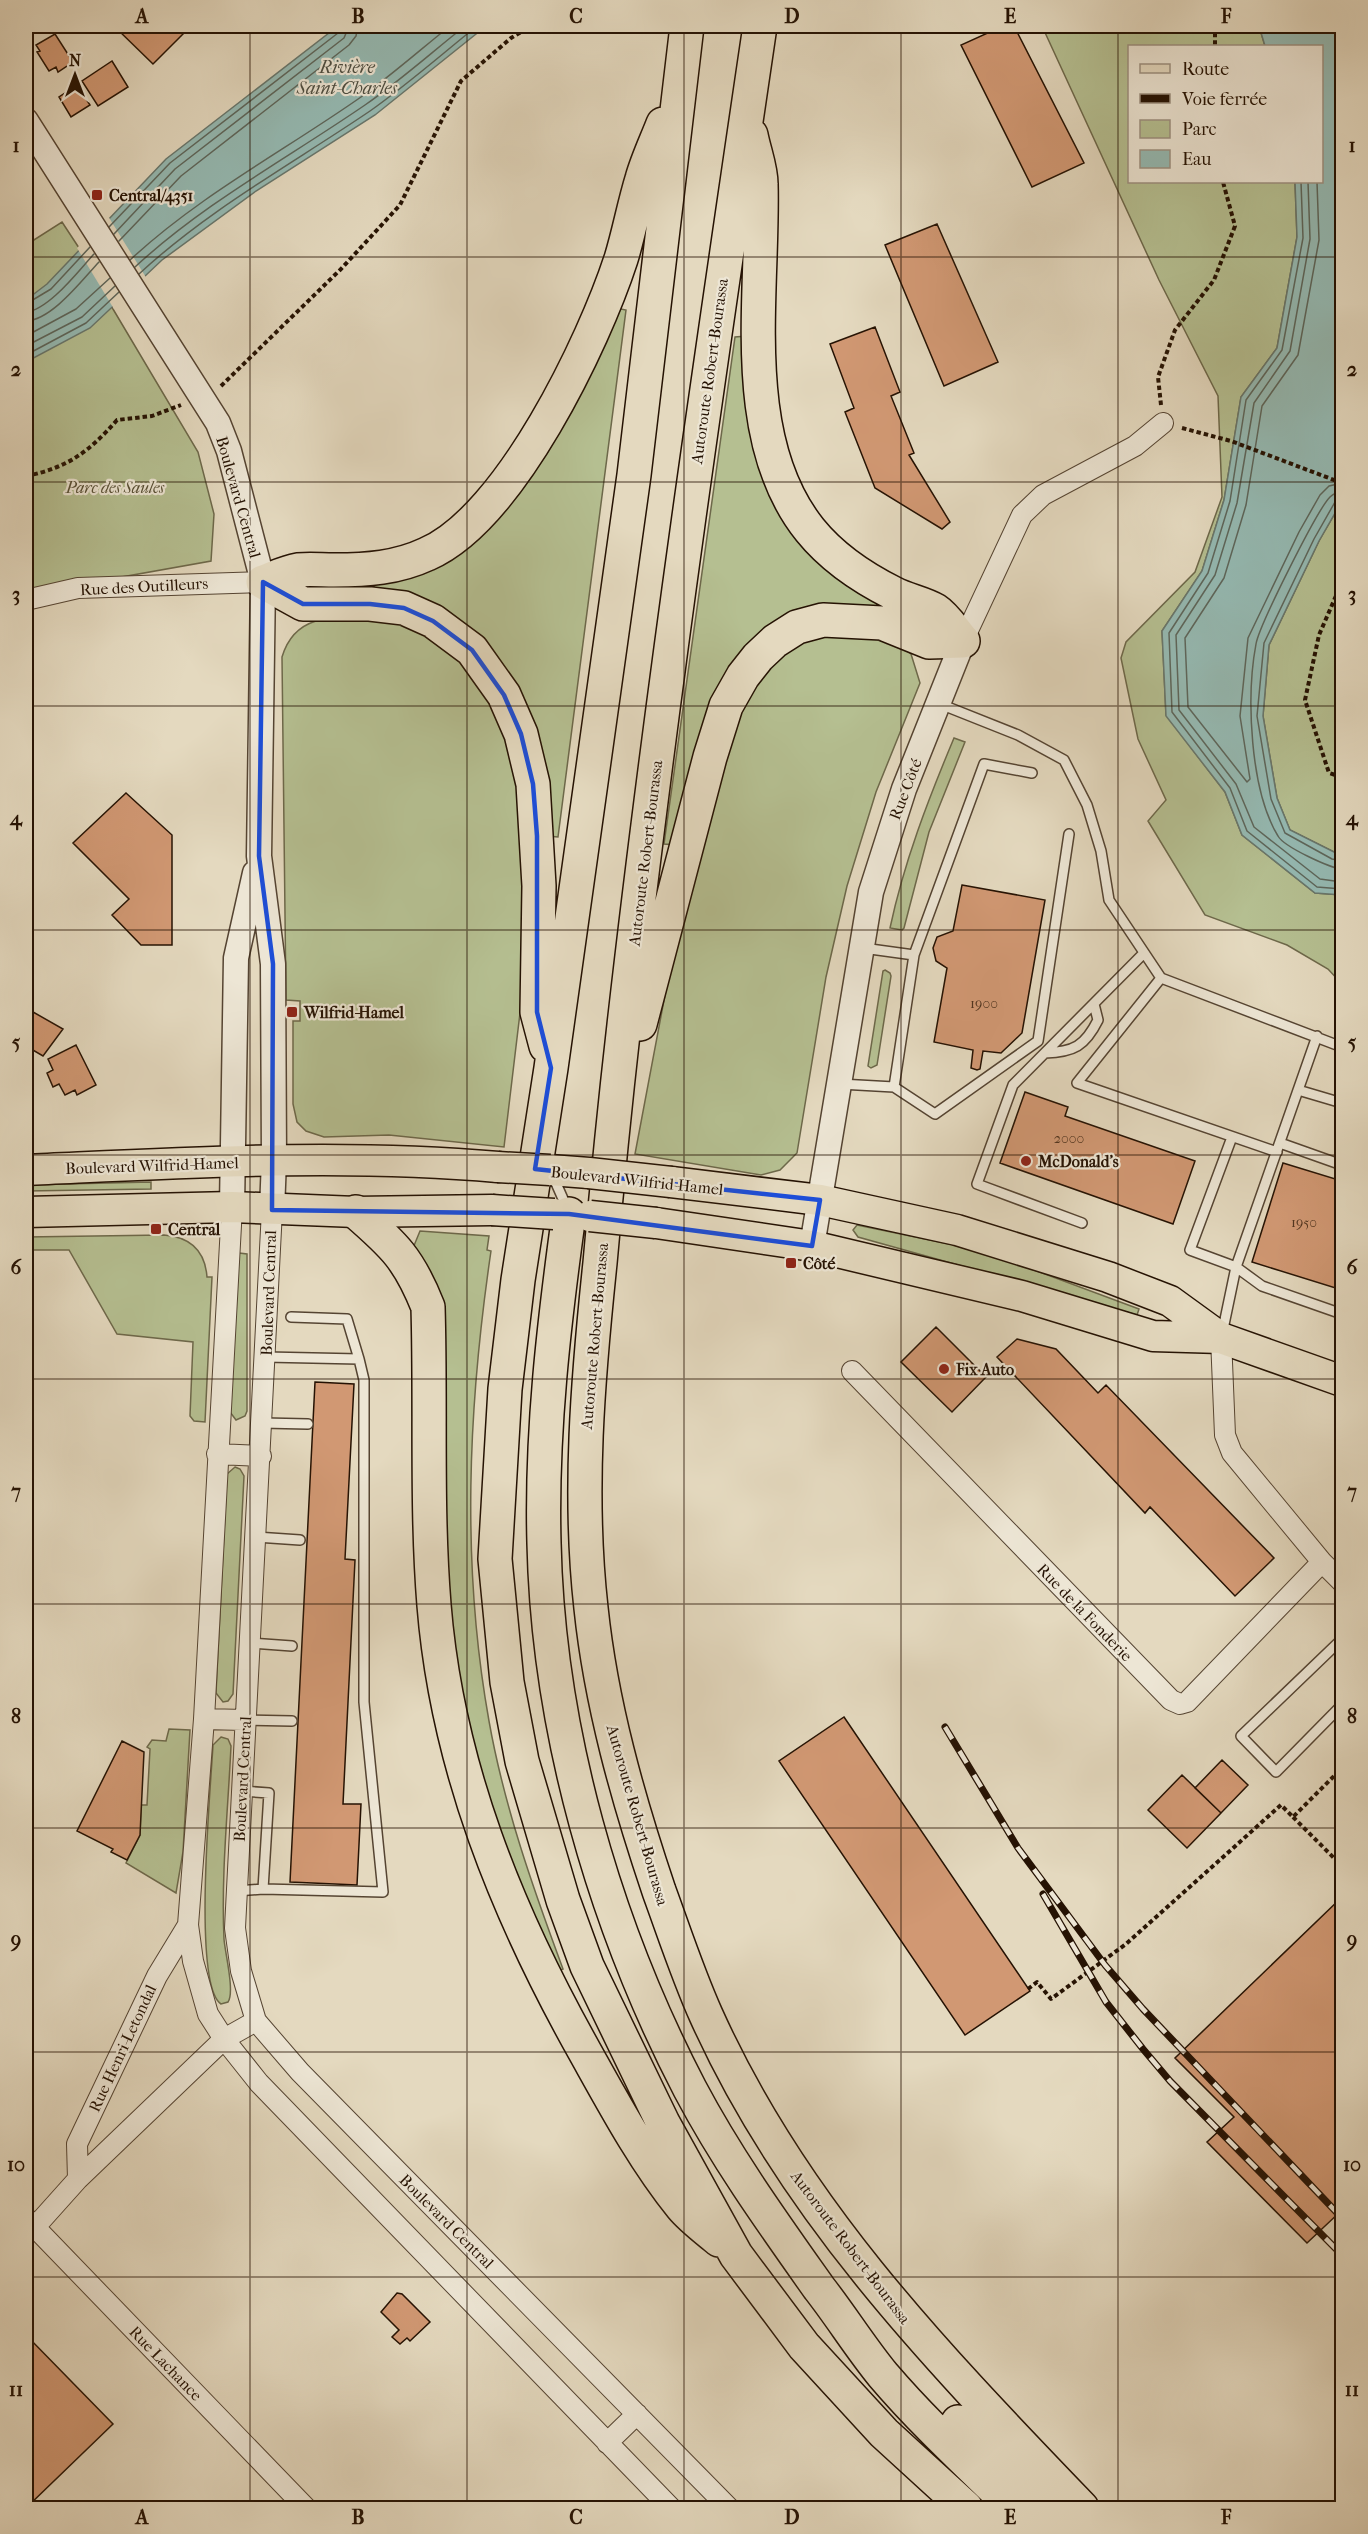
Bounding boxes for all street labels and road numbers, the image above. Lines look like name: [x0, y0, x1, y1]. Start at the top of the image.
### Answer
street label: Autoroute Robert-Bourassa: [687, 277, 732, 466]
street label: Boulevard Central: [212, 434, 265, 561]
street label: Rue des Outilleurs: [80, 574, 209, 599]
street label: Rue Côté: [885, 756, 926, 823]
street label: Autoroute Robert-Bourassa: [625, 759, 666, 948]
street label: Boulevard Wilfrid-Hamel: [65, 1153, 240, 1178]
street label: Boulevard Wilfrid-Hamel: [550, 1162, 725, 1199]
street label: Boulevard Central: [257, 1229, 280, 1356]
street label: Autoroute Robert-Bourassa: [577, 1241, 612, 1431]
street label: Rue de la Fonderie: [1033, 1559, 1136, 1665]
street label: Boulevard Central: [230, 1715, 255, 1842]
street label: Autoroute Robert-Bourassa: [602, 1722, 673, 1908]
street label: Rue Henri-Letondal: [85, 1981, 160, 2115]
street label: Autoroute Robert-Bourassa: [786, 2166, 915, 2328]
street label: Boulevard Central: [395, 2170, 498, 2273]
street label: Rue Lachance: [125, 2322, 206, 2405]

